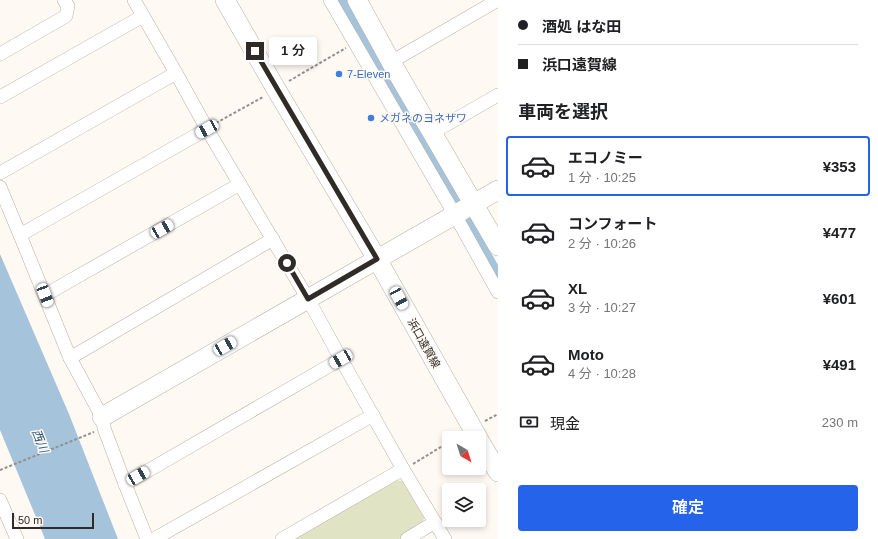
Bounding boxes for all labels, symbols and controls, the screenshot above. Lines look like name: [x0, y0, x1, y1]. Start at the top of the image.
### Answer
text: 酒処 はな田: [542, 18, 621, 35]
callout: 1 分: [269, 37, 317, 65]
route end: [246, 42, 264, 60]
text: 1 分: [281, 43, 305, 58]
text: 浜口遠賀線: [542, 56, 617, 73]
place label: 7-Eleven: [347, 68, 390, 80]
marker: 7-Eleven: [334, 69, 344, 79]
text: 車両を選択: [518, 102, 608, 122]
place label: メガネのヨネザワ: [379, 112, 467, 124]
marker: メガネのヨネザワ: [366, 113, 376, 123]
car: [194, 118, 220, 140]
icon: car: [520, 148, 556, 184]
text: エコノミー: [568, 149, 643, 166]
text: ¥353: [823, 158, 856, 175]
text: 1 分 · 10:25: [568, 170, 636, 185]
icon: car: [520, 214, 556, 250]
text: コンフォート: [568, 215, 658, 232]
car: [149, 218, 175, 240]
text: ¥477: [823, 224, 856, 241]
text: 2 分 · 10:26: [568, 236, 636, 251]
route start: [278, 254, 296, 272]
icon: car: [520, 280, 556, 316]
text: XL: [568, 280, 587, 297]
car: [35, 282, 55, 308]
car: [388, 285, 410, 311]
text: ¥601: [823, 290, 856, 307]
text: 3 分 · 10:27: [568, 300, 636, 315]
street label: 浜口遠賀線: [405, 316, 443, 370]
car: [212, 335, 238, 357]
icon: car: [520, 346, 556, 382]
text: Moto: [568, 346, 604, 363]
car: [328, 348, 354, 370]
text: ¥491: [823, 356, 856, 373]
text: 4 分 · 10:28: [568, 366, 636, 381]
icon: cash: [518, 411, 540, 433]
text: 現金: [550, 415, 580, 432]
text: 230 m: [822, 415, 858, 430]
water label: 西川: [29, 427, 52, 457]
north arrow: [442, 431, 486, 475]
map controls: [442, 431, 486, 527]
car: [125, 465, 151, 487]
button: layers: [442, 483, 486, 527]
button: 確定: [518, 485, 858, 531]
scale bar: [12, 511, 94, 530]
text: 50 m: [18, 514, 42, 526]

